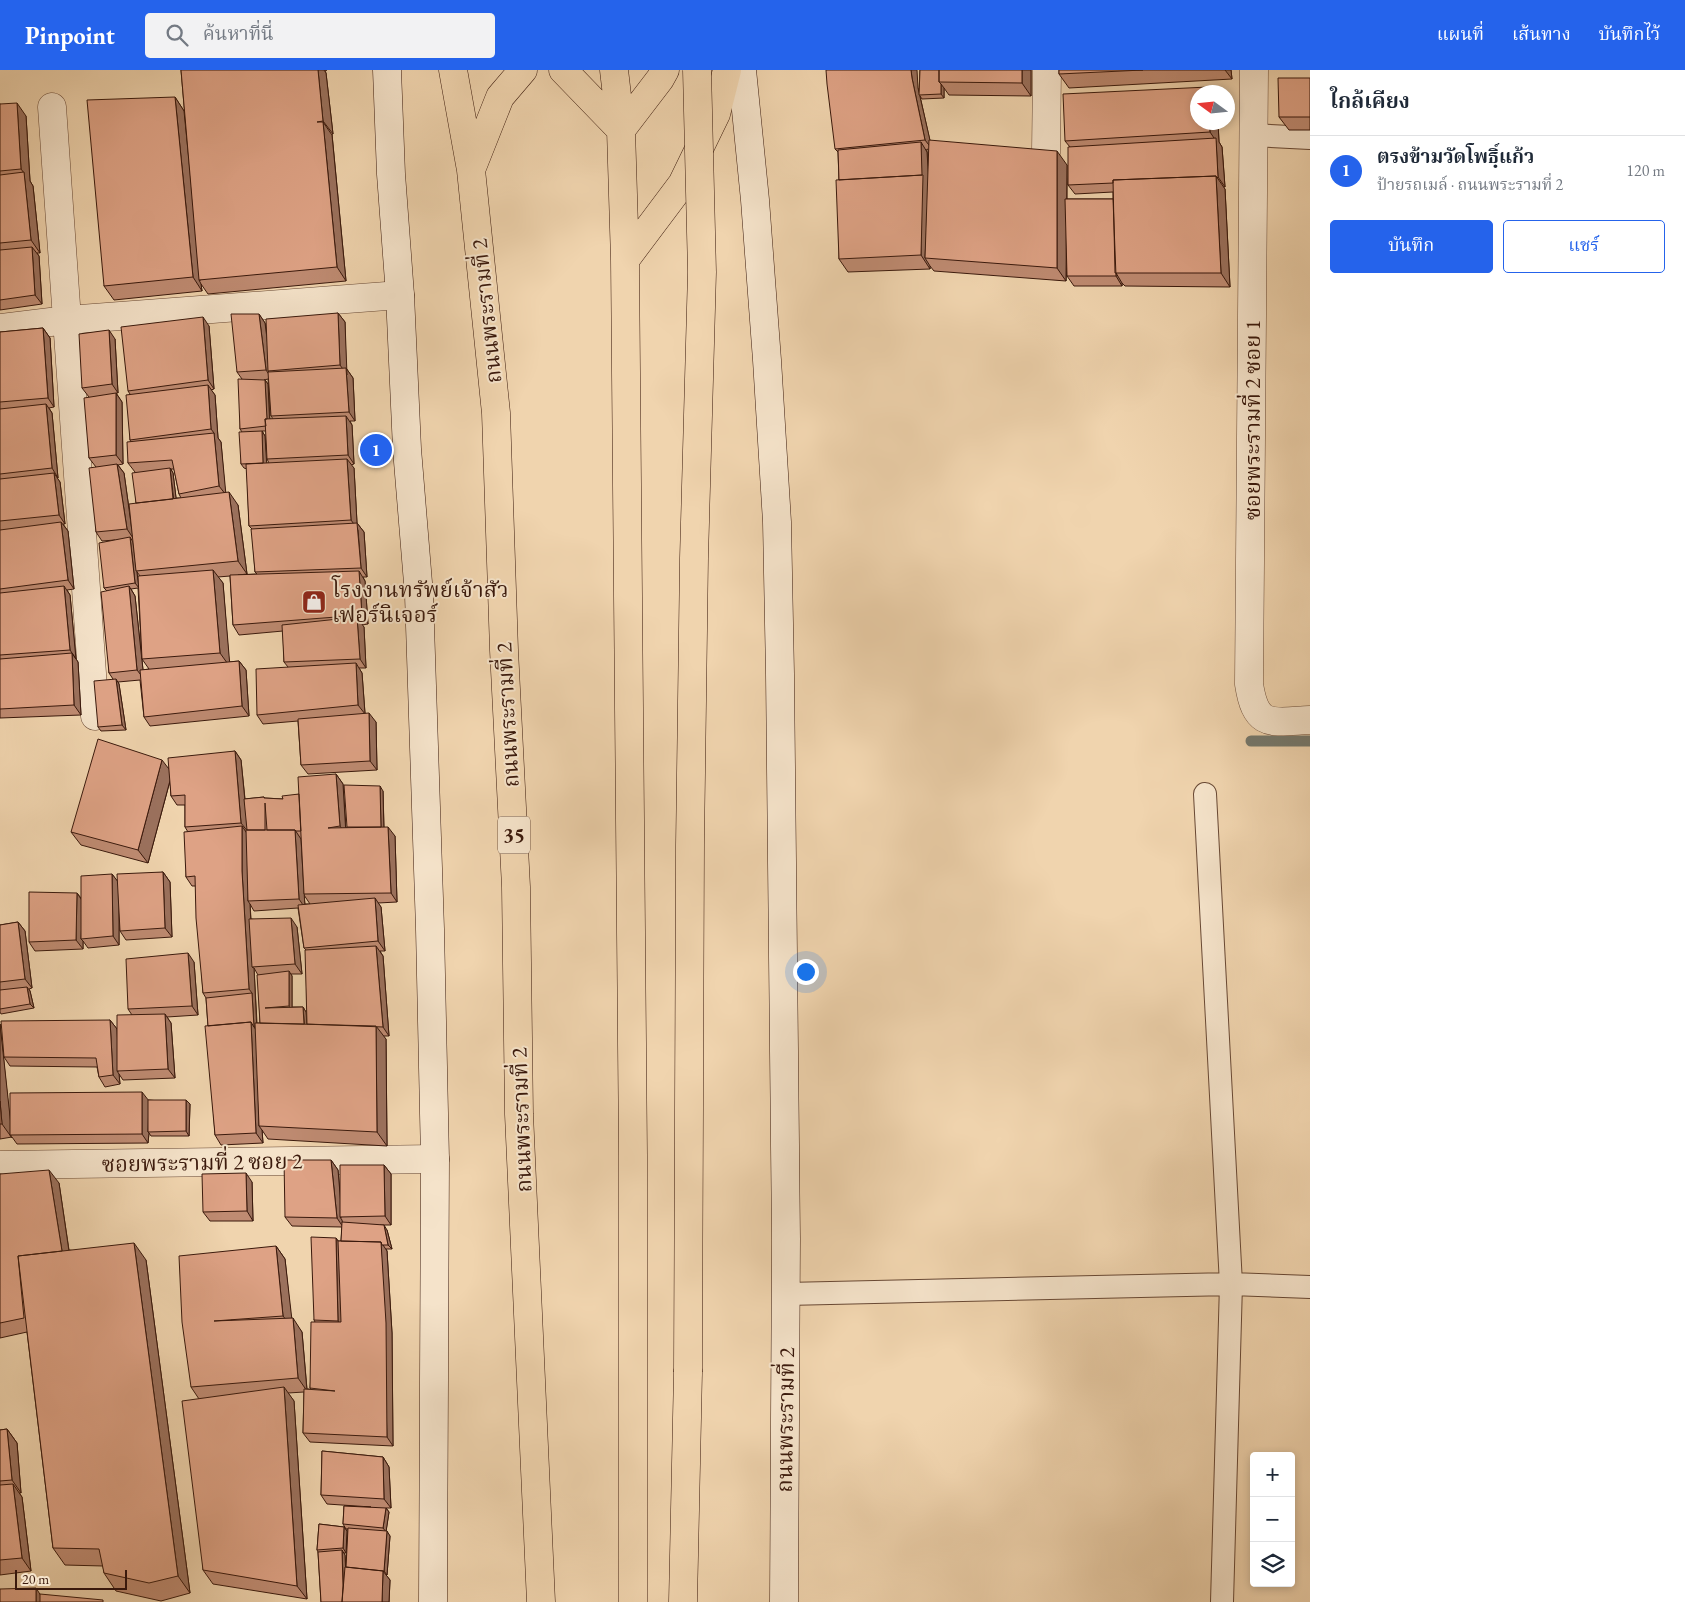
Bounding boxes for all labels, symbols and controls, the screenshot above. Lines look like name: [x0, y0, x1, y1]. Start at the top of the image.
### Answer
search box: [145, 13, 495, 58]
text: Pinpoint: [25, 20, 115, 51]
icon: search: [163, 21, 191, 49]
text: ค้นหาที่นี่: [203, 21, 274, 46]
text: แผนที่: [1437, 22, 1484, 45]
text: เส้นทาง: [1512, 22, 1571, 45]
text: บันทึกไว้: [1599, 22, 1660, 45]
north arrow: [1190, 85, 1235, 130]
text: ใกล้เคียง: [1330, 87, 1410, 114]
text: ตรงข้ามวัดโพธฺิ์แก้ว: [1377, 144, 1534, 169]
text: 1: [1342, 160, 1350, 181]
text: 120 m: [1626, 160, 1665, 181]
text: ป้ายรถเมล์ · ถนนพระรามที่ 2: [1377, 174, 1563, 195]
button: บันทึก: [1330, 220, 1493, 273]
button: แชร์: [1503, 220, 1665, 273]
street label: ถนนพระรามที่ 2: [462, 237, 509, 385]
street label: ซอยพระรามที่ 2 ซอย 1: [1236, 320, 1267, 520]
pin: 1: [360, 431, 392, 469]
place label: โรงงานทรัพย์เจ้าสัว เฟอร์นิเจอร์: [331, 575, 509, 629]
shop icon: โรงงานทรัพย์เจ้าสัว เฟอร์นิเจอร์: [301, 589, 327, 615]
street label: ถนนพระรามที่ 2: [487, 641, 526, 788]
road number: 35: [498, 816, 530, 854]
your location: [793, 959, 819, 985]
street label: ถนนพระรามที่ 2: [502, 1046, 539, 1193]
street label: ซอยพระรามที่ 2 ซอย 2: [101, 1144, 303, 1179]
street label: ถนนพระรามที่ 2: [768, 1347, 801, 1493]
map controls: [1250, 1452, 1295, 1587]
button: +: [1250, 1452, 1295, 1497]
button: −: [1250, 1497, 1295, 1542]
button: layers: [1250, 1542, 1295, 1587]
scale bar: [15, 1567, 128, 1590]
text: 20 m: [22, 1570, 49, 1588]

